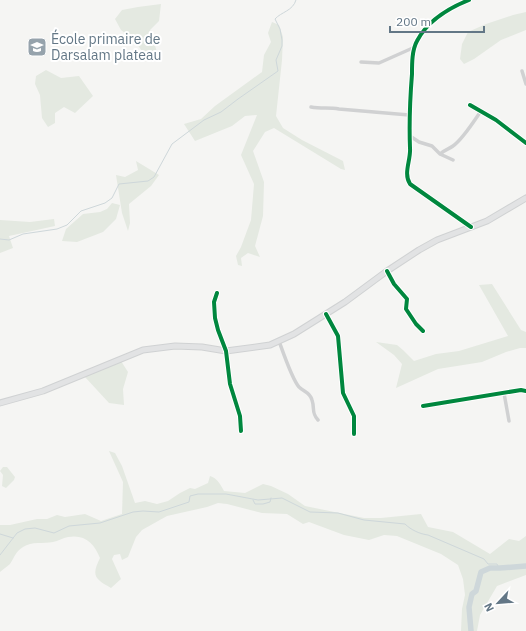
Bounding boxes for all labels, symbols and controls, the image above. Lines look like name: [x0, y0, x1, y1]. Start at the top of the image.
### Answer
scale bar: [390, 8, 484, 34]
text: 200 m: [396, 14, 431, 29]
place label: École primaire de Darsalam plateau: [51, 29, 162, 64]
school or university icon: École primaire de Darsalam plateau: [26, 36, 48, 58]
north arrow: [478, 583, 518, 623]
text: N: [481, 601, 497, 614]

